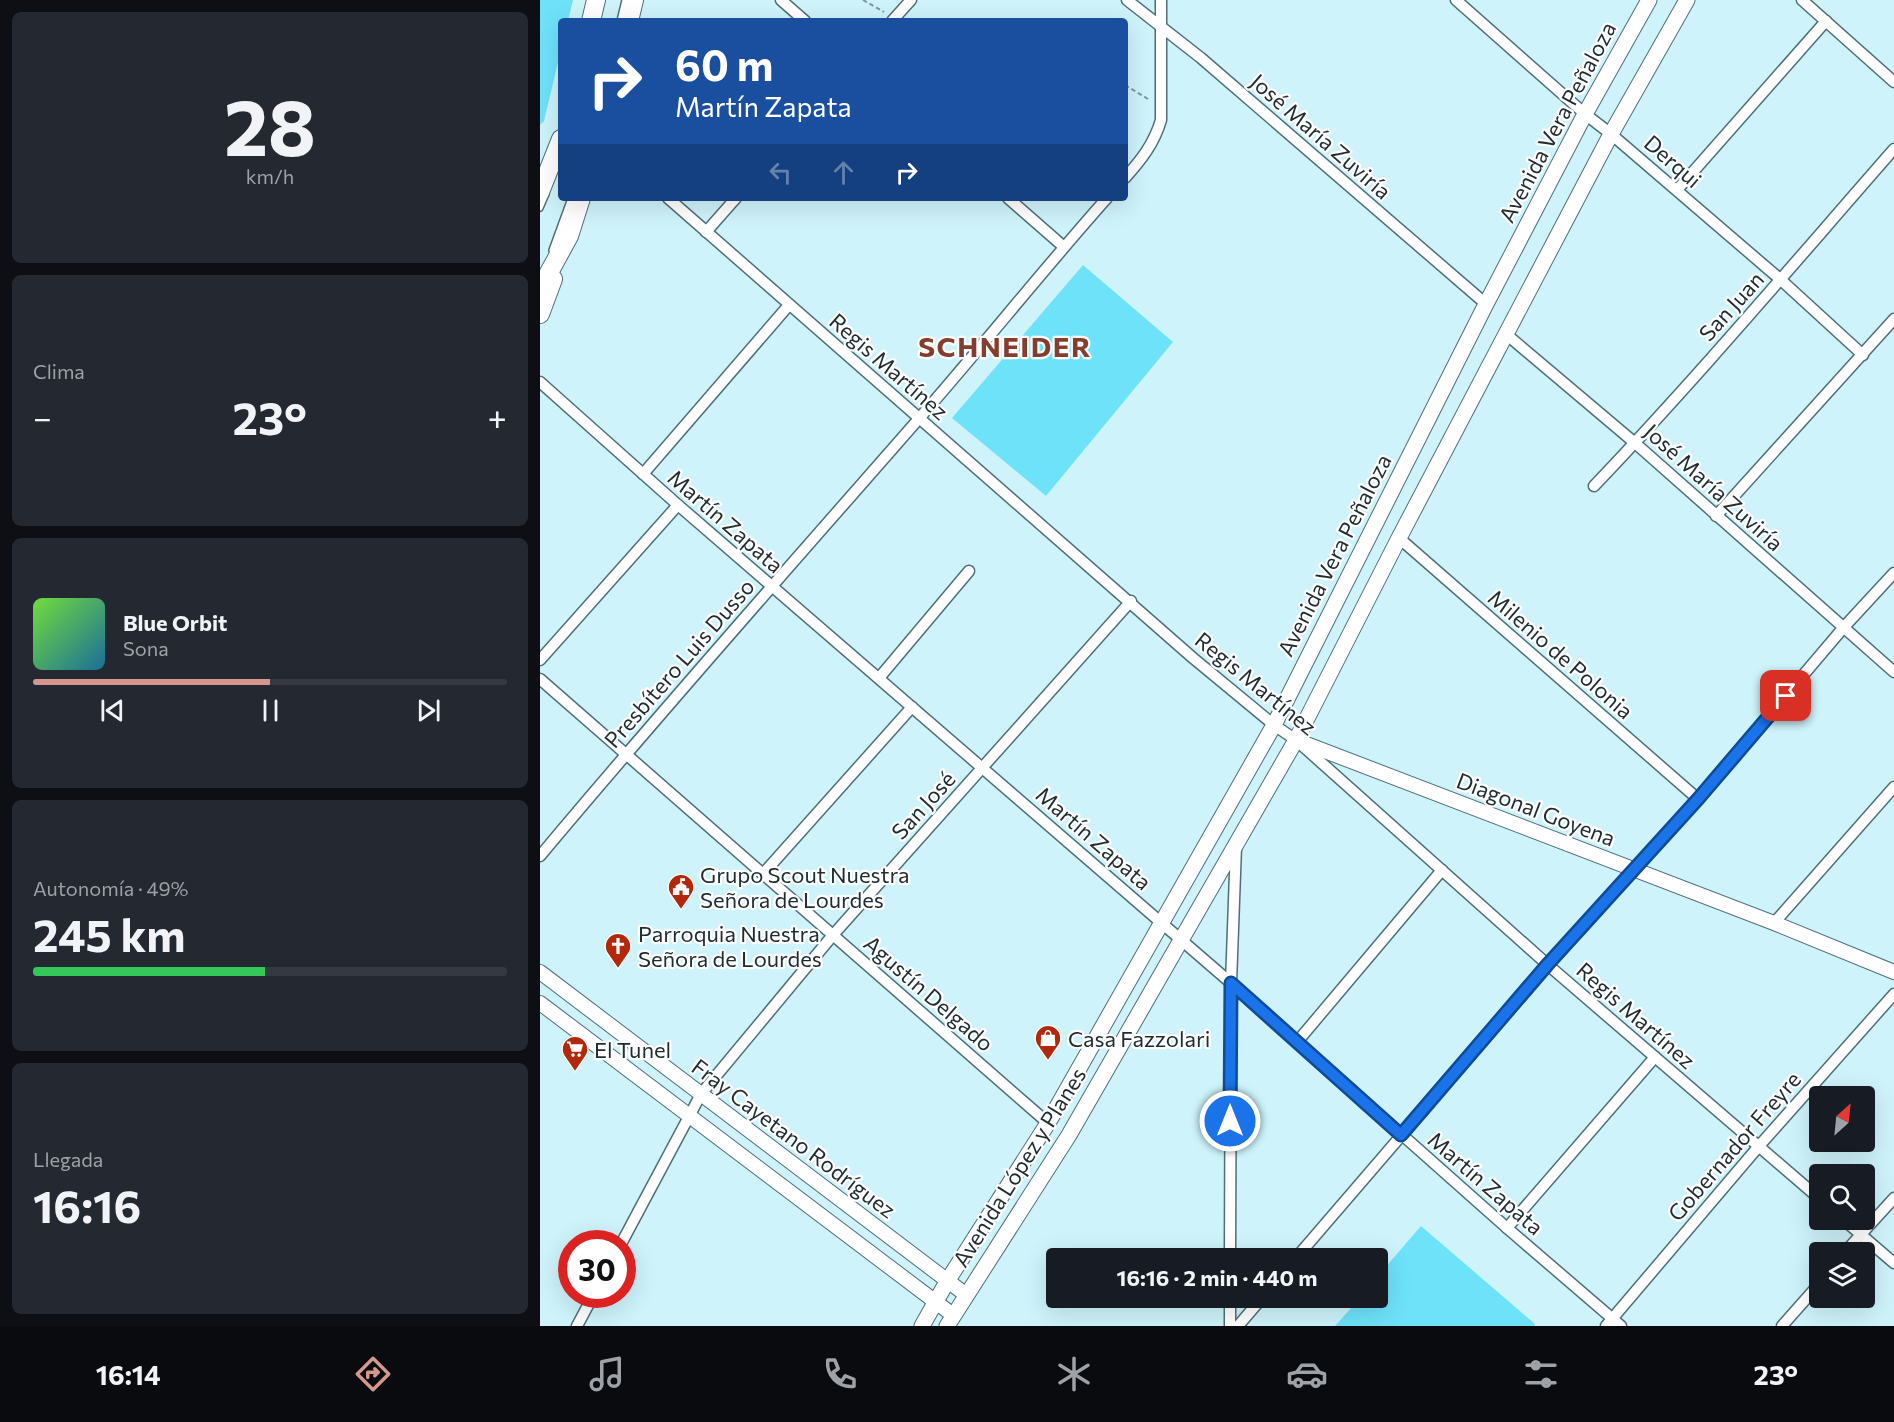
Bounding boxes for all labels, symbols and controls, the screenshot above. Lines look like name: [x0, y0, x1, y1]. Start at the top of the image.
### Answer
street label: Avenida Vera Peñaloza: [1493, 17, 1621, 227]
text: 60 m: [675, 38, 774, 90]
icon: right: [576, 42, 654, 120]
street label: José María Zuviría: [1245, 68, 1397, 204]
text: 28: [224, 77, 316, 172]
text: Martín Zapata: [675, 90, 852, 123]
street label: Derqui: [1639, 129, 1707, 193]
icon: left: [764, 156, 797, 189]
icon: ahead: [827, 156, 860, 189]
icon: right: [890, 156, 923, 189]
text: km/h: [246, 164, 294, 188]
street label: San Juan: [1693, 266, 1769, 346]
street label: Regis Martínez: [824, 307, 954, 425]
district label: SCHNEIDER: [918, 329, 1092, 363]
text: Clima: [33, 359, 85, 383]
text: 23°: [233, 389, 307, 444]
text: −: [33, 396, 52, 437]
text: +: [488, 396, 507, 437]
street label: José María Zuviría: [1639, 418, 1789, 556]
street label: Avenida Vera Peñaloza: [1271, 449, 1397, 661]
street label: Martín Zapata: [663, 464, 789, 578]
street label: Presbítero Luis Dusso: [598, 573, 760, 753]
street label: Milenio de Polonia: [1483, 584, 1639, 724]
text: Blue Orbit: [123, 609, 227, 636]
street label: Regis Martínez: [1190, 626, 1322, 740]
text: Sona: [123, 636, 169, 660]
pin: [1760, 670, 1811, 721]
icon: arrive: [1769, 679, 1802, 712]
icon: previous: [96, 694, 129, 727]
icon: pause: [254, 694, 287, 727]
icon: next: [412, 694, 445, 727]
street label: San José: [885, 765, 961, 845]
street label: Diagonal Goyena: [1453, 766, 1619, 852]
street label: Martín Zapata: [1031, 781, 1157, 895]
place label: Grupo Scout Nuestra Señora de Lourdes: [700, 861, 910, 913]
public building icon: Grupo Scout Nuestra Señora de Lourdes: [666, 872, 696, 910]
text: Autonomía · 49%: [33, 876, 188, 900]
text: 245 km: [33, 906, 186, 961]
place label: Parroquia Nuestra Señora de Lourdes: [638, 920, 822, 972]
street label: Agustín Delgado: [859, 929, 999, 1057]
church icon: Parroquia Nuestra Señora de Lourdes: [603, 931, 633, 969]
street label: Regis Martínez: [1571, 956, 1701, 1074]
shop icon: Casa Fazzolari: [1033, 1023, 1063, 1061]
place label: Casa Fazzolari: [1068, 1025, 1211, 1052]
supermarket icon: El Tunel: [560, 1034, 590, 1072]
place label: El Tunel: [594, 1036, 671, 1063]
street label: Fray Cayetano Rodríguez: [687, 1053, 901, 1223]
street label: Avenida López y Planes: [947, 1062, 1091, 1272]
street label: Gobernador Freyre: [1662, 1066, 1806, 1226]
north arrow: [1809, 1086, 1875, 1152]
map controls: [1809, 1086, 1875, 1308]
position arrow: [1198, 1089, 1262, 1153]
street label: Martín Zapata: [1423, 1126, 1549, 1240]
text: Llegada: [33, 1147, 103, 1171]
button: search: [1809, 1164, 1875, 1230]
text: 16:16: [33, 1177, 141, 1232]
speed limit sign: 30: [558, 1230, 636, 1308]
button: layers: [1809, 1242, 1875, 1308]
text: 16:16 · 2 min · 440 m: [1116, 1264, 1318, 1291]
icon: directions: [352, 1353, 394, 1395]
icon: music: [586, 1353, 628, 1395]
icon: phone: [819, 1353, 861, 1395]
icon: climate: [1053, 1353, 1095, 1395]
icon: car: [1286, 1353, 1328, 1395]
icon: filters: [1520, 1353, 1562, 1395]
text: 16:14: [96, 1358, 161, 1391]
text: 23°: [1754, 1358, 1798, 1391]

